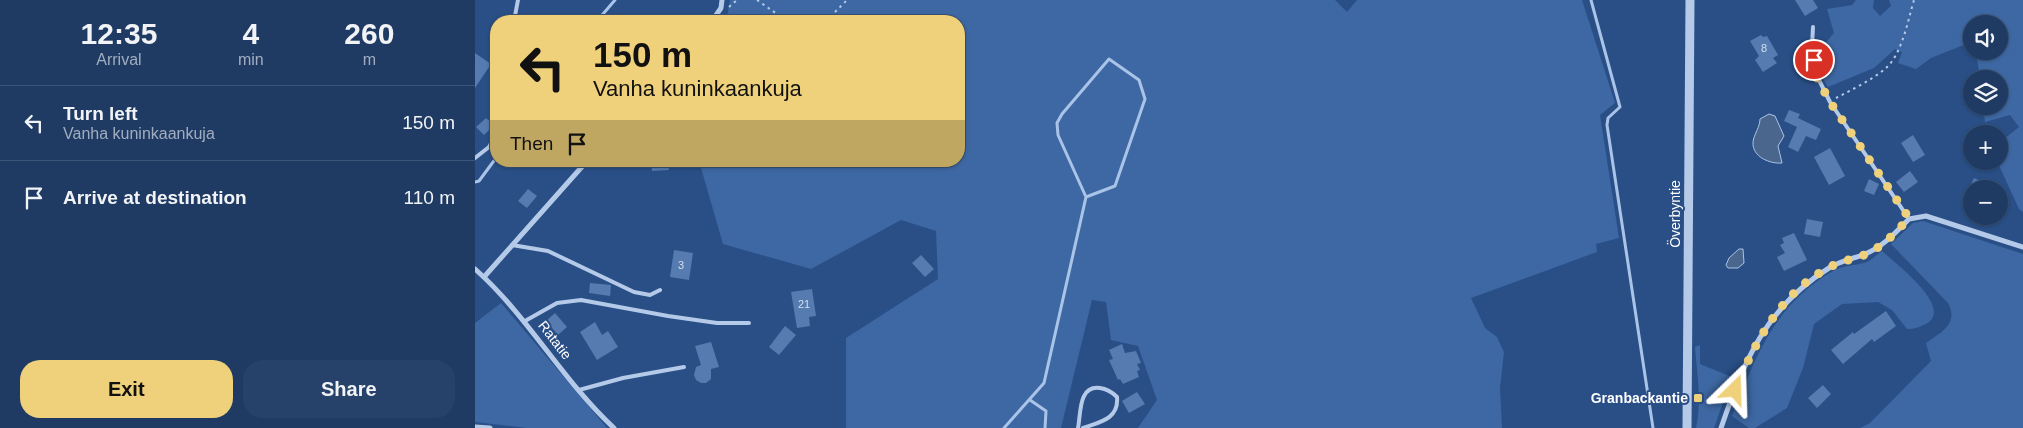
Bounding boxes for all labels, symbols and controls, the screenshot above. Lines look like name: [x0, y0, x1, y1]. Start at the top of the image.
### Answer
map controls: [1963, 15, 2008, 225]
button: sound: [1963, 15, 2008, 60]
text: 12:35: [81, 17, 157, 50]
text: 4: [242, 17, 259, 50]
text: 260: [344, 17, 394, 50]
icon: left: [510, 35, 575, 100]
text: 150 m: [593, 35, 692, 74]
pin: [1793, 39, 1835, 81]
house number: 8: [1761, 42, 1767, 54]
icon: arrive: [1800, 46, 1828, 74]
text: Arrival: [96, 51, 142, 68]
text: min: [238, 51, 264, 68]
text: m: [363, 51, 376, 68]
button: layers: [1963, 70, 2008, 115]
text: Vanha kuninkaankuja: [593, 76, 802, 101]
text: Turn left: [63, 103, 138, 124]
icon: left: [20, 109, 48, 137]
text: 150 m: [402, 112, 455, 133]
text: Vanha kuninkaankuja: [63, 125, 215, 142]
button: +: [1963, 125, 2008, 170]
icon: arrive: [563, 130, 591, 158]
text: Then: [510, 133, 553, 154]
street label: Överbyntie: [1666, 180, 1683, 248]
button: −: [1963, 180, 2008, 225]
icon: arrive: [20, 184, 48, 212]
text: Arrive at destination: [63, 187, 247, 208]
text: 110 m: [404, 187, 455, 208]
house number: 3: [678, 259, 684, 271]
house number: 21: [798, 298, 810, 310]
street label: Ratatie: [535, 318, 575, 363]
button: Exit: [20, 360, 233, 418]
button: Share: [243, 360, 455, 418]
position arrow: [1708, 363, 1760, 415]
place label: Granbackantie: [1591, 390, 1688, 406]
marker: Granbackantie: [1692, 392, 1704, 404]

